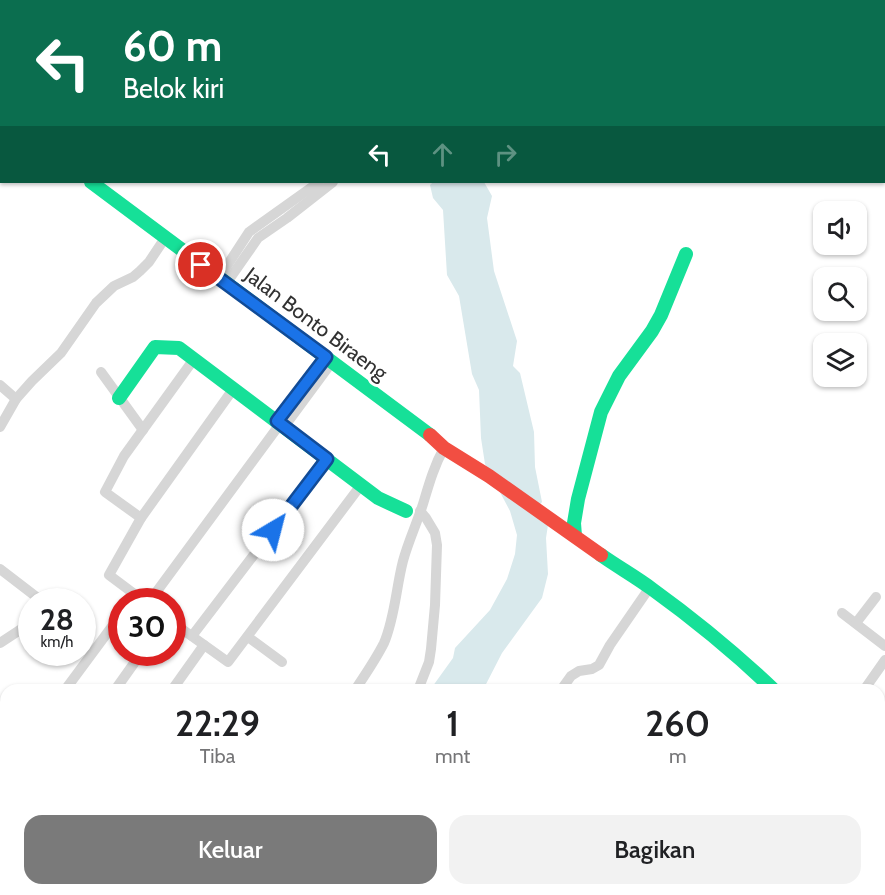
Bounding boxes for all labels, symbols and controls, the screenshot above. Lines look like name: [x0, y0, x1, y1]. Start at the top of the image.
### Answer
text: 60 m: [123, 20, 222, 72]
icon: left: [24, 24, 102, 102]
text: Belok kiri: [123, 72, 224, 105]
icon: left: [363, 138, 396, 171]
icon: ahead: [426, 138, 459, 171]
icon: right: [489, 138, 522, 171]
map controls: [813, 201, 867, 387]
button: sound: [813, 201, 867, 255]
pin: [175, 239, 226, 290]
icon: arrive: [184, 248, 217, 281]
street label: Jalan Bonto Biraeng: [239, 261, 393, 386]
button: search: [813, 267, 867, 321]
button: layers: [813, 333, 867, 387]
position arrow: [241, 498, 305, 562]
speed limit sign: 30: [108, 588, 186, 666]
text: 28: [40, 601, 74, 638]
text: km/h: [41, 633, 73, 651]
text: 22:29: [175, 701, 260, 745]
text: 1: [446, 701, 459, 745]
text: 260: [645, 701, 710, 745]
text: Tiba: [200, 744, 235, 768]
text: mnt: [435, 744, 470, 768]
text: m: [669, 744, 686, 768]
button: Keluar: [24, 815, 437, 884]
button: Bagikan: [449, 815, 861, 884]

